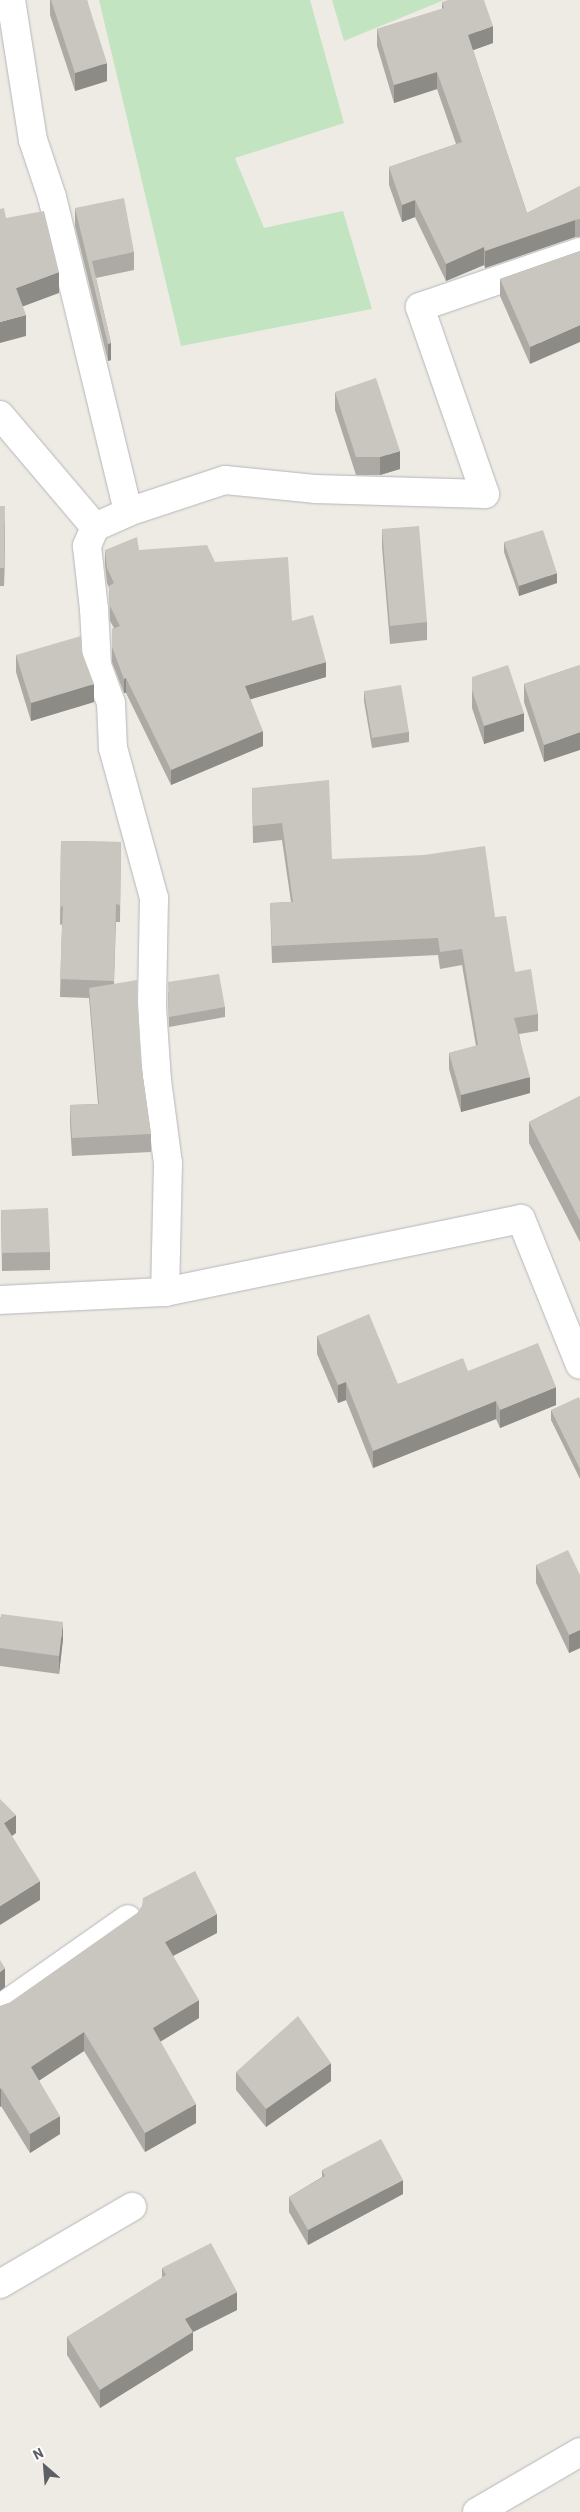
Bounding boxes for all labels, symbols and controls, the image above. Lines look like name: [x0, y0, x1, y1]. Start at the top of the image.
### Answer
north arrow: [20, 2442, 70, 2492]
text: N: [30, 2444, 46, 2463]

